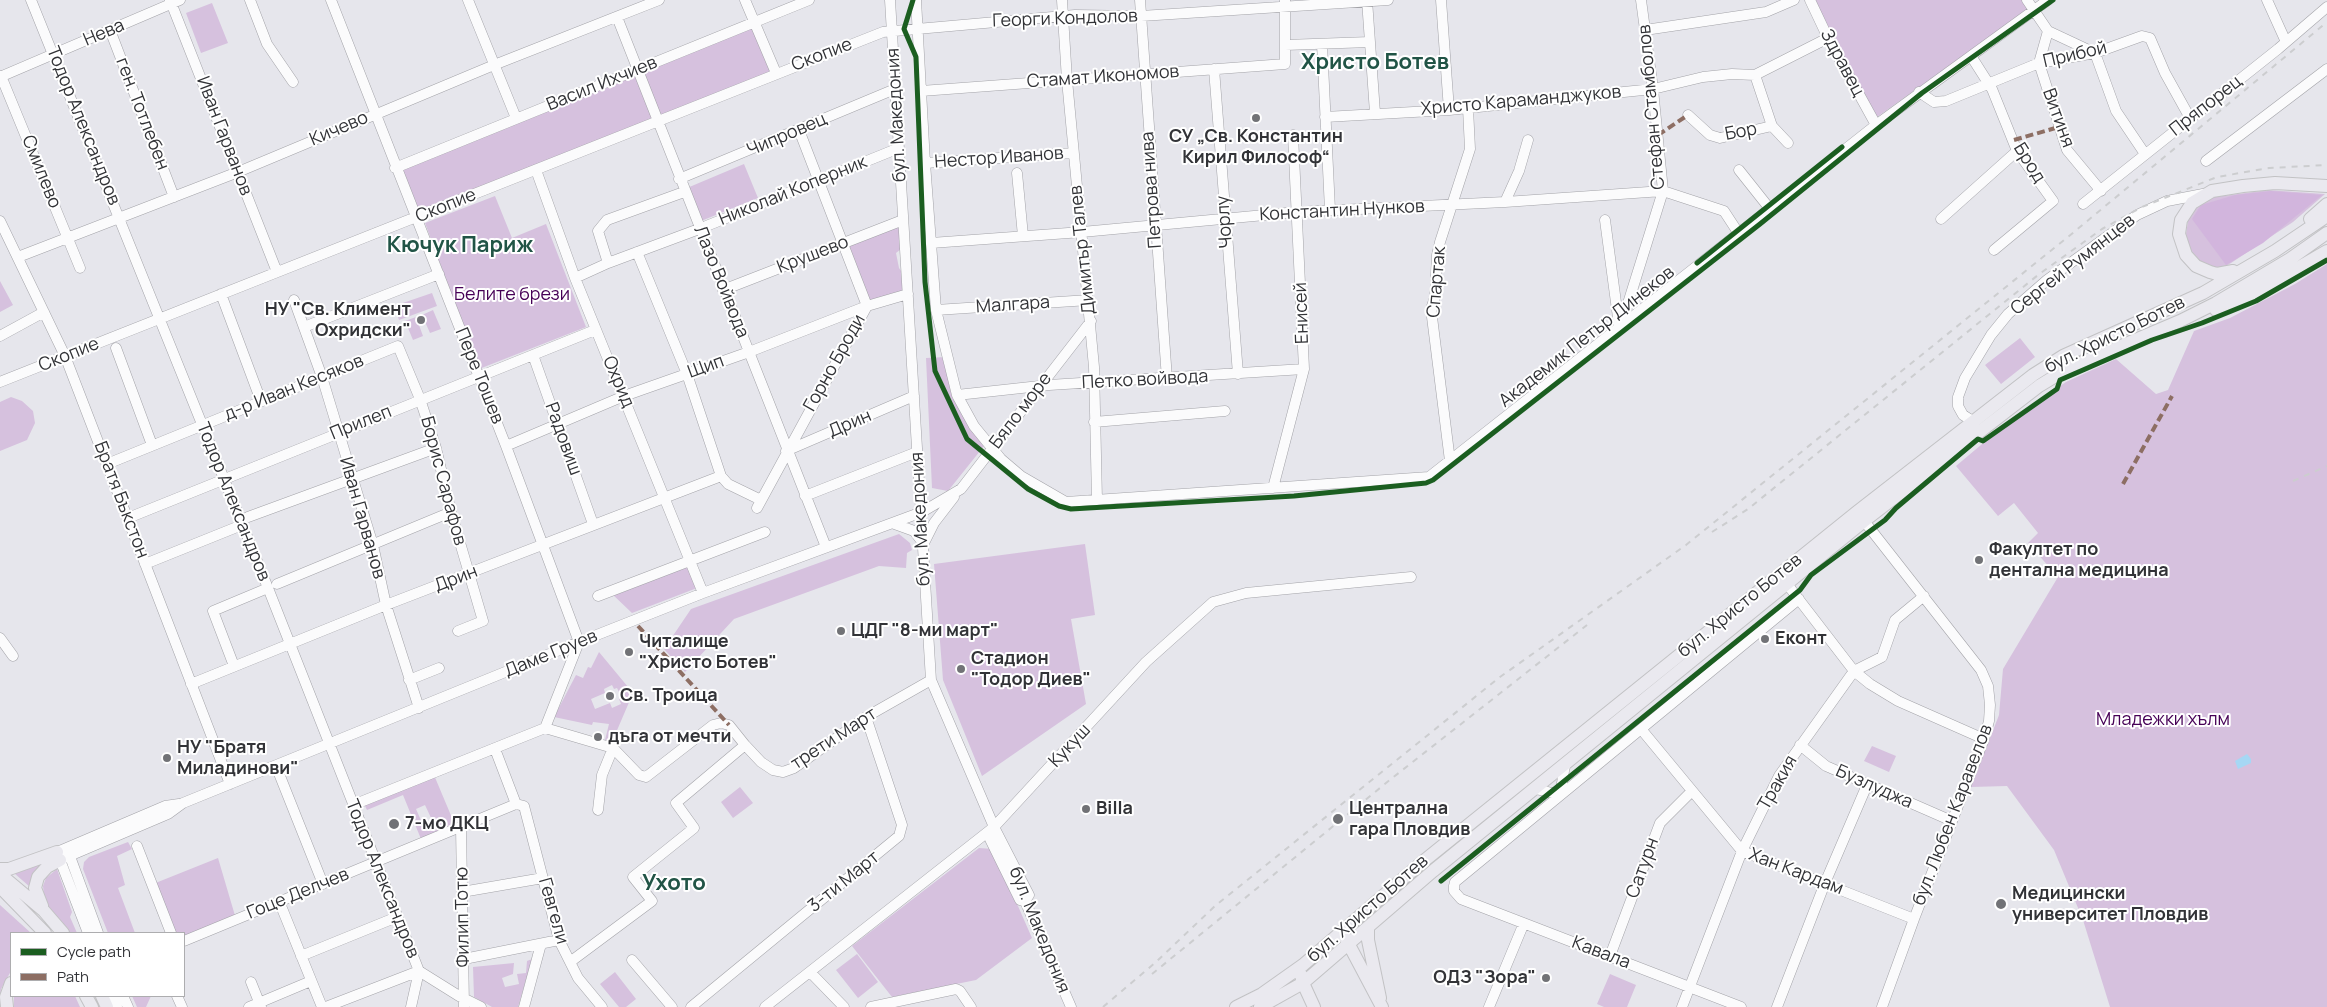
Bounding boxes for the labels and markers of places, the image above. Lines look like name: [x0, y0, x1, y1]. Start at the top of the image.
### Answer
marker: СУ „Св. Константин Кирил Философ“: [1250, 112, 1262, 124]
place label: СУ „Св. Константин Кирил Философ“: [1169, 126, 1343, 168]
place label: НУ "Св. Климент Охридски": [265, 299, 411, 342]
marker: НУ "Св. Климент Охридски": [415, 314, 427, 326]
place label: Факултет по дентална медицина: [1989, 539, 2169, 582]
marker: Факултет по дентална медицина: [1973, 554, 1985, 566]
place label: ЦДГ "8-ми март": [851, 620, 998, 642]
marker: ЦДГ "8-ми март": [835, 625, 847, 637]
place label: Еконт: [1775, 628, 1827, 650]
place label: Читалище "Христо Ботев": [639, 631, 777, 674]
marker: Еконт: [1759, 633, 1771, 645]
marker: Читалище "Христо Ботев": [623, 646, 635, 658]
place label: Стадион "Тодор Диев": [971, 648, 1091, 691]
marker: Стадион "Тодор Диев": [955, 663, 967, 675]
place label: Св. Троица: [620, 685, 718, 707]
marker: Св. Троица: [604, 690, 616, 702]
place label: дъга от мечти: [608, 726, 731, 748]
marker: дъга от мечти: [592, 731, 604, 743]
place label: НУ "Братя Миладинови": [177, 737, 299, 780]
marker: НУ "Братя Миладинови": [161, 752, 173, 764]
place label: Billa: [1096, 798, 1133, 820]
place label: Централна гара Пловдив: [1349, 798, 1470, 841]
marker: Billa: [1080, 803, 1092, 815]
marker: Централна гара Пловдив: [1331, 812, 1345, 826]
place label: 7-мо ДКЦ: [405, 813, 489, 835]
marker: 7-мо ДКЦ: [387, 817, 401, 831]
place label: Медицински университет Пловдив: [2012, 883, 2208, 926]
marker: Медицински университет Пловдив: [1994, 897, 2008, 911]
place label: ОДЗ "Зора": [1433, 967, 1536, 989]
marker: ОДЗ "Зора": [1540, 972, 1552, 984]

